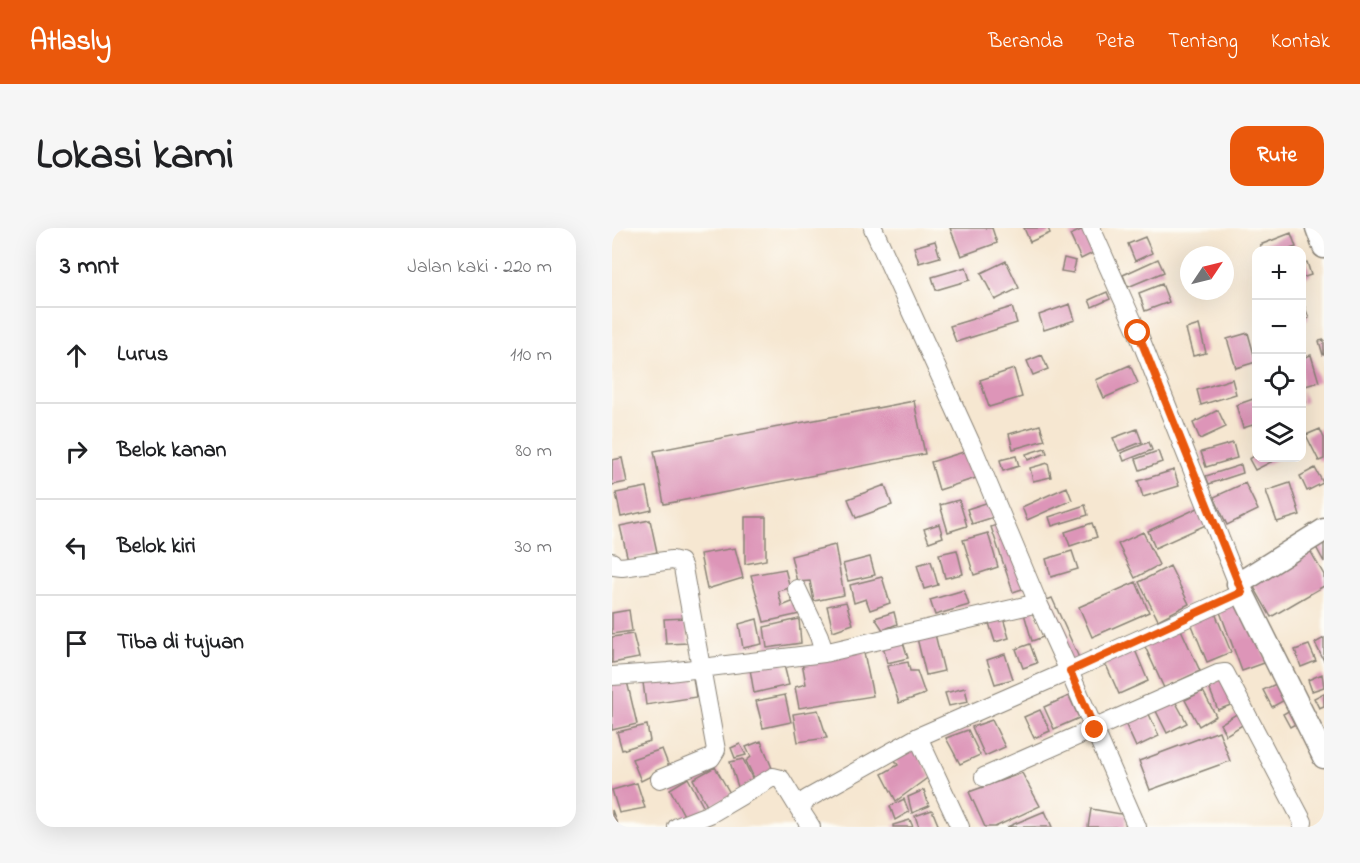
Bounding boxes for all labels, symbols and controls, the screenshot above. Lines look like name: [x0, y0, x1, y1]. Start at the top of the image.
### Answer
text: Atlasly: [30, 22, 111, 63]
text: Beranda: [988, 27, 1063, 57]
text: Peta: [1096, 27, 1135, 57]
text: Tentang: [1168, 27, 1238, 57]
text: Kontak: [1271, 27, 1330, 57]
text: Lokasi kami: [36, 126, 234, 187]
button: Rute: [1230, 126, 1324, 186]
north arrow: [1180, 246, 1234, 300]
map controls: [1252, 246, 1306, 462]
button: +: [1252, 246, 1306, 300]
text: 3 mnt: [60, 248, 119, 286]
text: Jalan kaki · 220 m: [407, 253, 552, 282]
button: −: [1252, 300, 1306, 354]
route start: [1124, 319, 1150, 345]
icon: ahead: [60, 339, 93, 372]
text: Lurus: [117, 339, 168, 371]
text: 110 m: [510, 341, 552, 370]
button: locate: [1252, 354, 1306, 408]
button: layers: [1252, 408, 1306, 462]
icon: right: [60, 435, 93, 468]
text: Belok kanan: [117, 435, 226, 467]
text: 80 m: [515, 437, 552, 466]
icon: left: [60, 531, 93, 564]
text: Belok kiri: [117, 531, 196, 563]
text: 30 m: [515, 533, 552, 562]
icon: arrive: [60, 627, 93, 660]
text: Tiba di tujuan: [117, 627, 244, 659]
route end: [1081, 716, 1107, 742]

